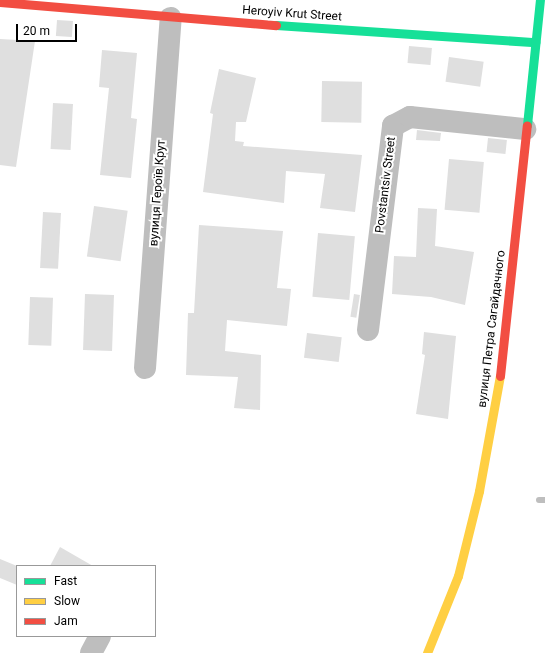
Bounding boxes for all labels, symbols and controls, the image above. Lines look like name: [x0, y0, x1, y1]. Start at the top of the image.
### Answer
street label: Heroyiv Krut Street: [242, 3, 342, 25]
scale bar: [18, 16, 79, 42]
text: 20 m: [23, 24, 50, 38]
street label: Povstantsiv Street: [373, 136, 399, 234]
street label: вулиця Героїв Крут: [147, 139, 169, 247]
street label: вулиця Петра Сагайдачного: [475, 250, 509, 408]
legend: [16, 565, 156, 637]
text: Fast: [54, 574, 77, 588]
text: Slow: [54, 594, 80, 608]
text: Jam: [54, 614, 78, 628]

